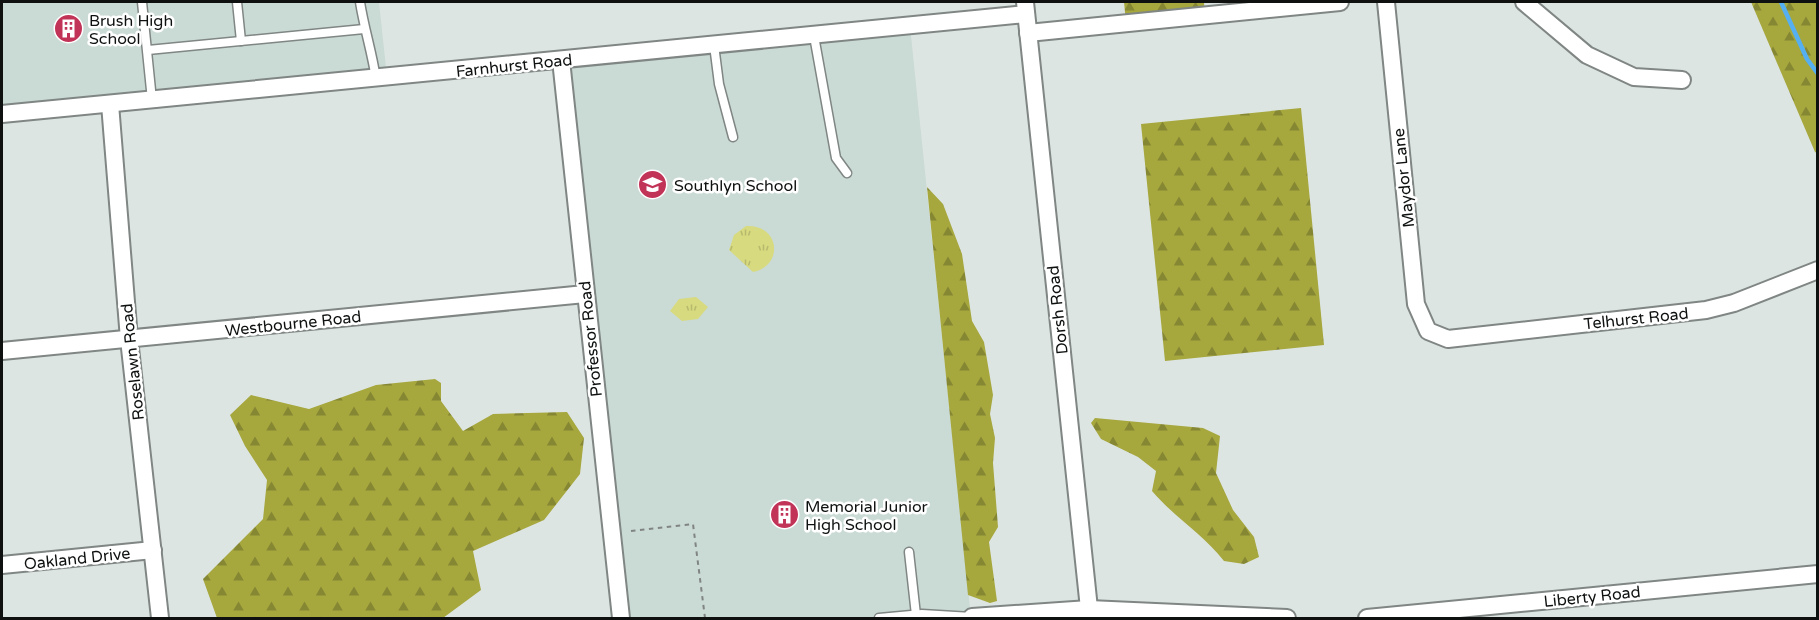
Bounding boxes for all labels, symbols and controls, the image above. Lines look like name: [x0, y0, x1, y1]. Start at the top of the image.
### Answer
place label: Brush High School: [89, 11, 173, 49]
building icon: Brush High School: [52, 13, 84, 45]
street label: Farnhurst Road: [455, 50, 573, 82]
street label: Maydor Lane: [1389, 127, 1419, 229]
school or university icon: Southlyn School: [637, 169, 669, 201]
place label: Southlyn School: [674, 176, 797, 196]
street label: Dorsh Road: [1043, 264, 1073, 355]
street label: Professor Road: [575, 280, 607, 398]
street label: Roselawn Road: [117, 302, 149, 421]
street label: Telhurst Road: [1583, 304, 1690, 334]
street label: Westbourne Road: [224, 307, 362, 341]
place label: Memorial Junior High School: [805, 497, 929, 535]
building icon: Memorial Junior High School: [768, 499, 800, 531]
street label: Oakland Drive: [23, 543, 131, 575]
street label: Liberty Road: [1543, 582, 1642, 612]

